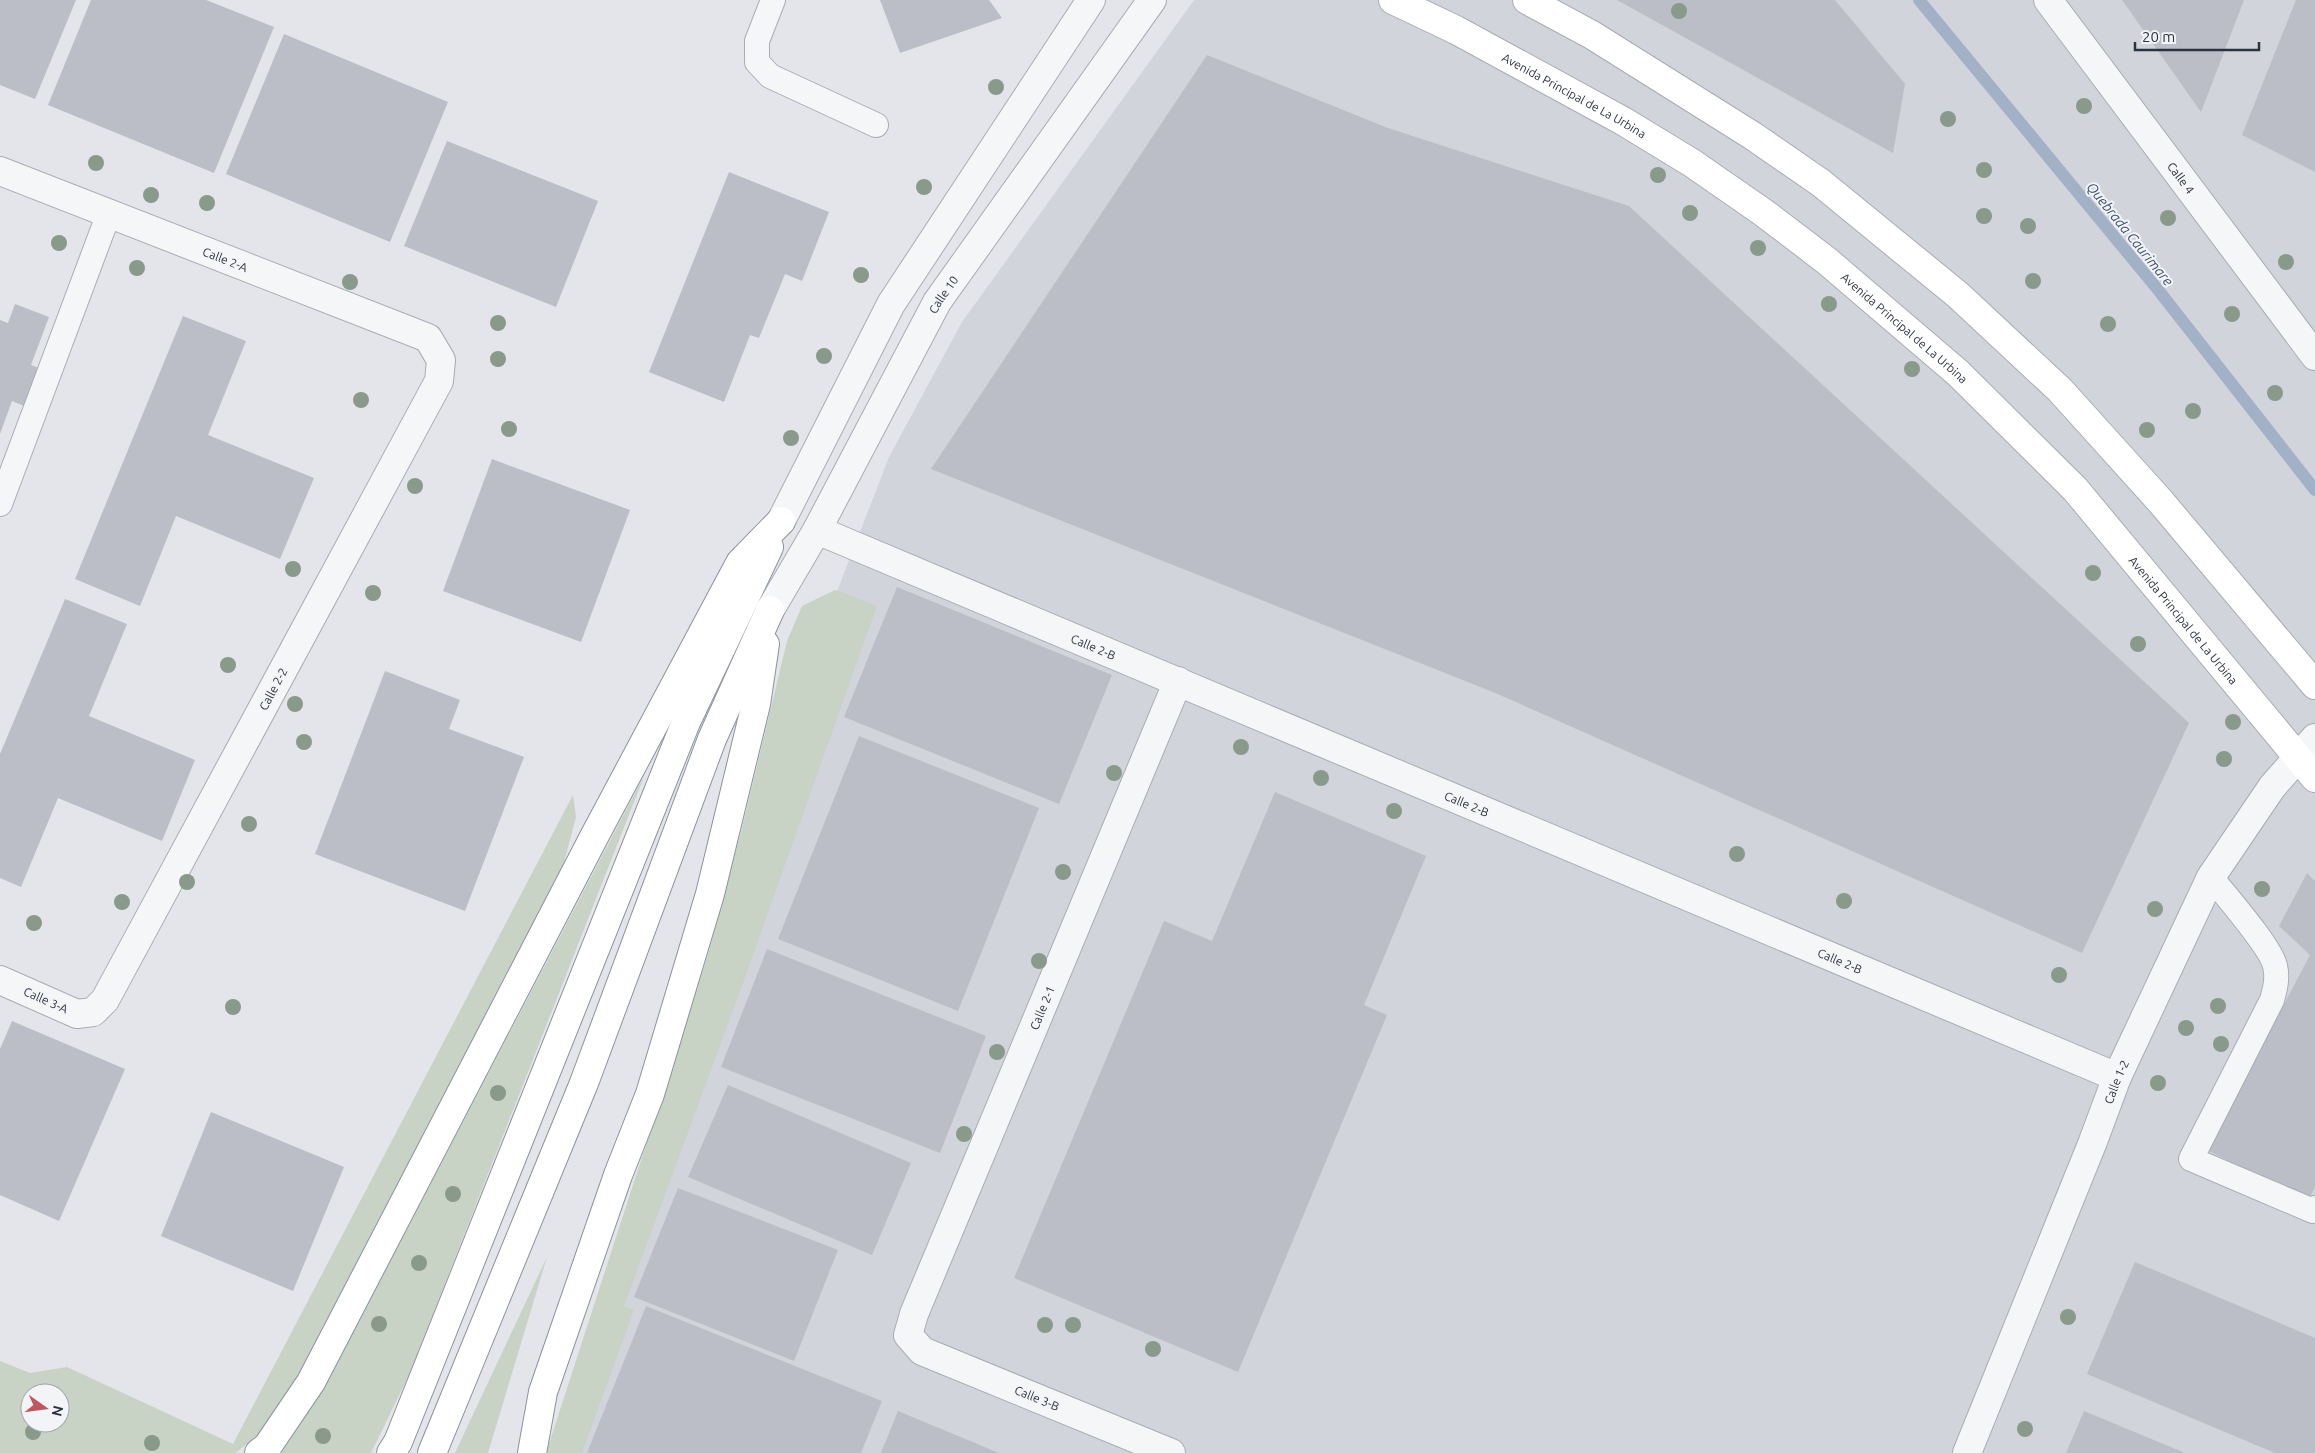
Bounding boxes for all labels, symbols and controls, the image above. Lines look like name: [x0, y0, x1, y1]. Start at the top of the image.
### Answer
scale bar: [2135, 20, 2259, 52]
text: 20 m: [2142, 28, 2175, 45]
street label: Avenida Principal de La Urbina: [1500, 50, 1649, 140]
street label: Calle 4: [2165, 159, 2197, 196]
water label: Quebrada Caurimare: [2083, 179, 2177, 290]
street label: Calle 2-A: [201, 244, 250, 274]
street label: Avenida Principal de La Urbina: [1839, 270, 1970, 385]
street label: Calle 10: [926, 273, 960, 315]
street label: Avenida Principal de La Urbina: [2127, 553, 2241, 687]
street label: Calle 2-B: [1069, 631, 1118, 661]
street label: Calle 2-2: [256, 666, 290, 712]
street label: Calle 2-B: [1443, 788, 1491, 819]
street label: Calle 2-B: [1816, 945, 1864, 976]
street label: Calle 3-A: [22, 984, 70, 1016]
street label: Calle 2-1: [1027, 984, 1057, 1032]
street label: Calle 1-2: [2101, 1058, 2131, 1105]
north arrow: [20, 1383, 70, 1433]
street label: Calle 3-B: [1013, 1383, 1061, 1413]
text: N: [49, 1404, 67, 1418]

